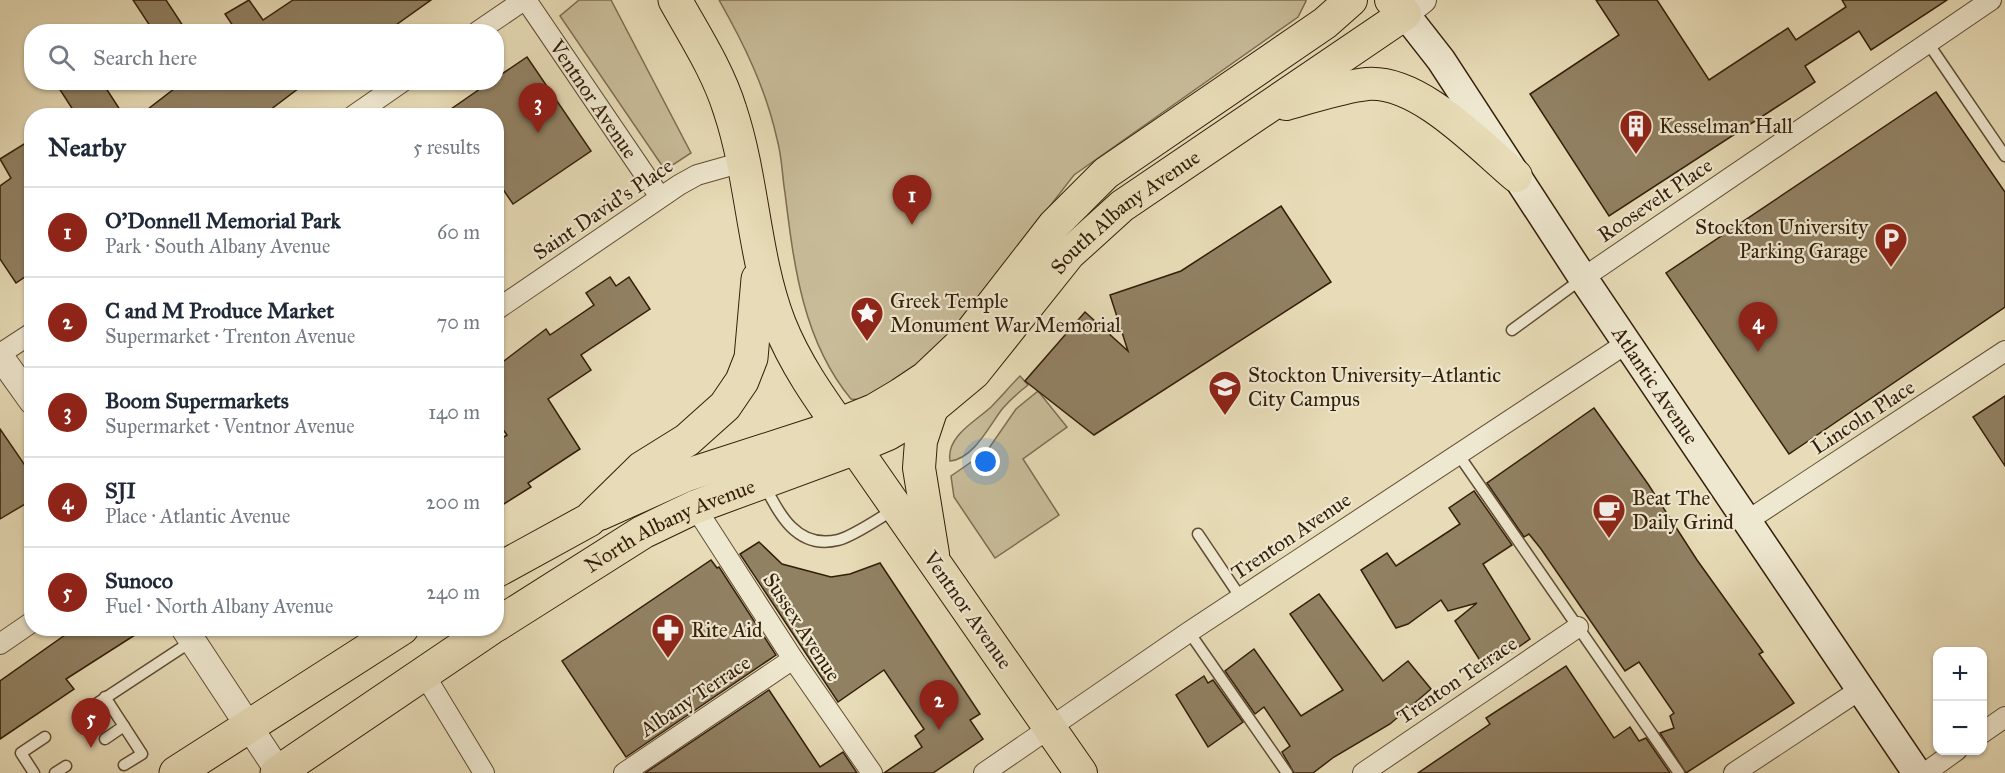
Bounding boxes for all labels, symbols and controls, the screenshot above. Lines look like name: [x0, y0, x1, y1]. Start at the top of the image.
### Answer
search box: [24, 24, 504, 90]
street label: Ventnor Avenue: [543, 34, 643, 164]
icon: search: [45, 41, 78, 74]
text: Search here: [93, 44, 197, 71]
pin: 3: [518, 84, 558, 133]
building icon: Kesselman Hall: [1618, 108, 1654, 155]
place label: Kesselman Hall: [1659, 113, 1793, 139]
text: Nearby: [48, 131, 126, 163]
text: 5 results: [413, 135, 480, 159]
street label: South Albany Avenue: [1045, 144, 1205, 280]
street label: Roosevelt Place: [1593, 152, 1717, 248]
street label: Saint David's Place: [528, 153, 678, 265]
pin: 1: [892, 176, 932, 225]
text: O'Donnell Memorial Park: [105, 207, 341, 234]
place label: Stockton University Parking Garage: [1695, 214, 1869, 264]
text: 1: [64, 220, 71, 244]
text: 60 m: [437, 220, 480, 244]
parking icon: Stockton University Parking Garage: [1873, 221, 1909, 268]
text: Park · South Albany Avenue: [105, 234, 330, 258]
place label: Greek Temple Monument War Memorial: [890, 288, 1121, 338]
place icon: Greek Temple Monument War Memorial: [849, 295, 885, 342]
text: C and M Produce Market: [105, 297, 334, 324]
pin: 4: [1738, 302, 1778, 352]
text: 2: [63, 310, 72, 334]
text: 70 m: [437, 310, 480, 334]
street label: Atlantic Avenue: [1606, 320, 1705, 449]
text: Supermarket · Trenton Avenue: [105, 324, 355, 348]
place label: Stockton University–Atlantic City Campus: [1248, 362, 1501, 412]
school or university icon: Stockton University–Atlantic City Campus: [1207, 369, 1243, 416]
street label: Lincoln Place: [1806, 374, 1920, 460]
text: Boom Supermarkets: [105, 387, 289, 414]
text: 3: [64, 400, 72, 424]
text: 140 m: [428, 400, 480, 424]
text: Supermarket · Ventnor Avenue: [105, 414, 355, 438]
your location: [971, 447, 1000, 476]
street label: North Albany Avenue: [580, 473, 759, 579]
text: SJI: [105, 477, 136, 504]
place label: Beat The Daily Grind: [1632, 485, 1734, 535]
street label: Trenton Avenue: [1226, 486, 1356, 586]
text: 4: [62, 490, 73, 514]
text: 200 m: [426, 490, 480, 514]
cafe icon: Beat The Daily Grind: [1591, 492, 1627, 539]
text: Place · Atlantic Avenue: [105, 504, 290, 528]
street label: Ventnor Avenue: [917, 545, 1018, 674]
text: Sunoco: [105, 567, 173, 594]
street label: Sussex Avenue: [757, 568, 847, 686]
text: 5: [63, 580, 72, 604]
text: 240 m: [426, 580, 480, 604]
text: Fuel · North Albany Avenue: [105, 594, 333, 618]
pharmacy icon: Rite Aid: [650, 612, 686, 659]
place label: Rite Aid: [691, 617, 763, 643]
street label: Trenton Terrace: [1392, 630, 1522, 730]
map controls: [1933, 647, 1987, 755]
button: +: [1933, 647, 1987, 701]
street label: Albany Terrace: [634, 649, 755, 743]
pin: 2: [920, 680, 958, 730]
pin: 5: [72, 698, 110, 748]
button: −: [1933, 701, 1987, 755]

